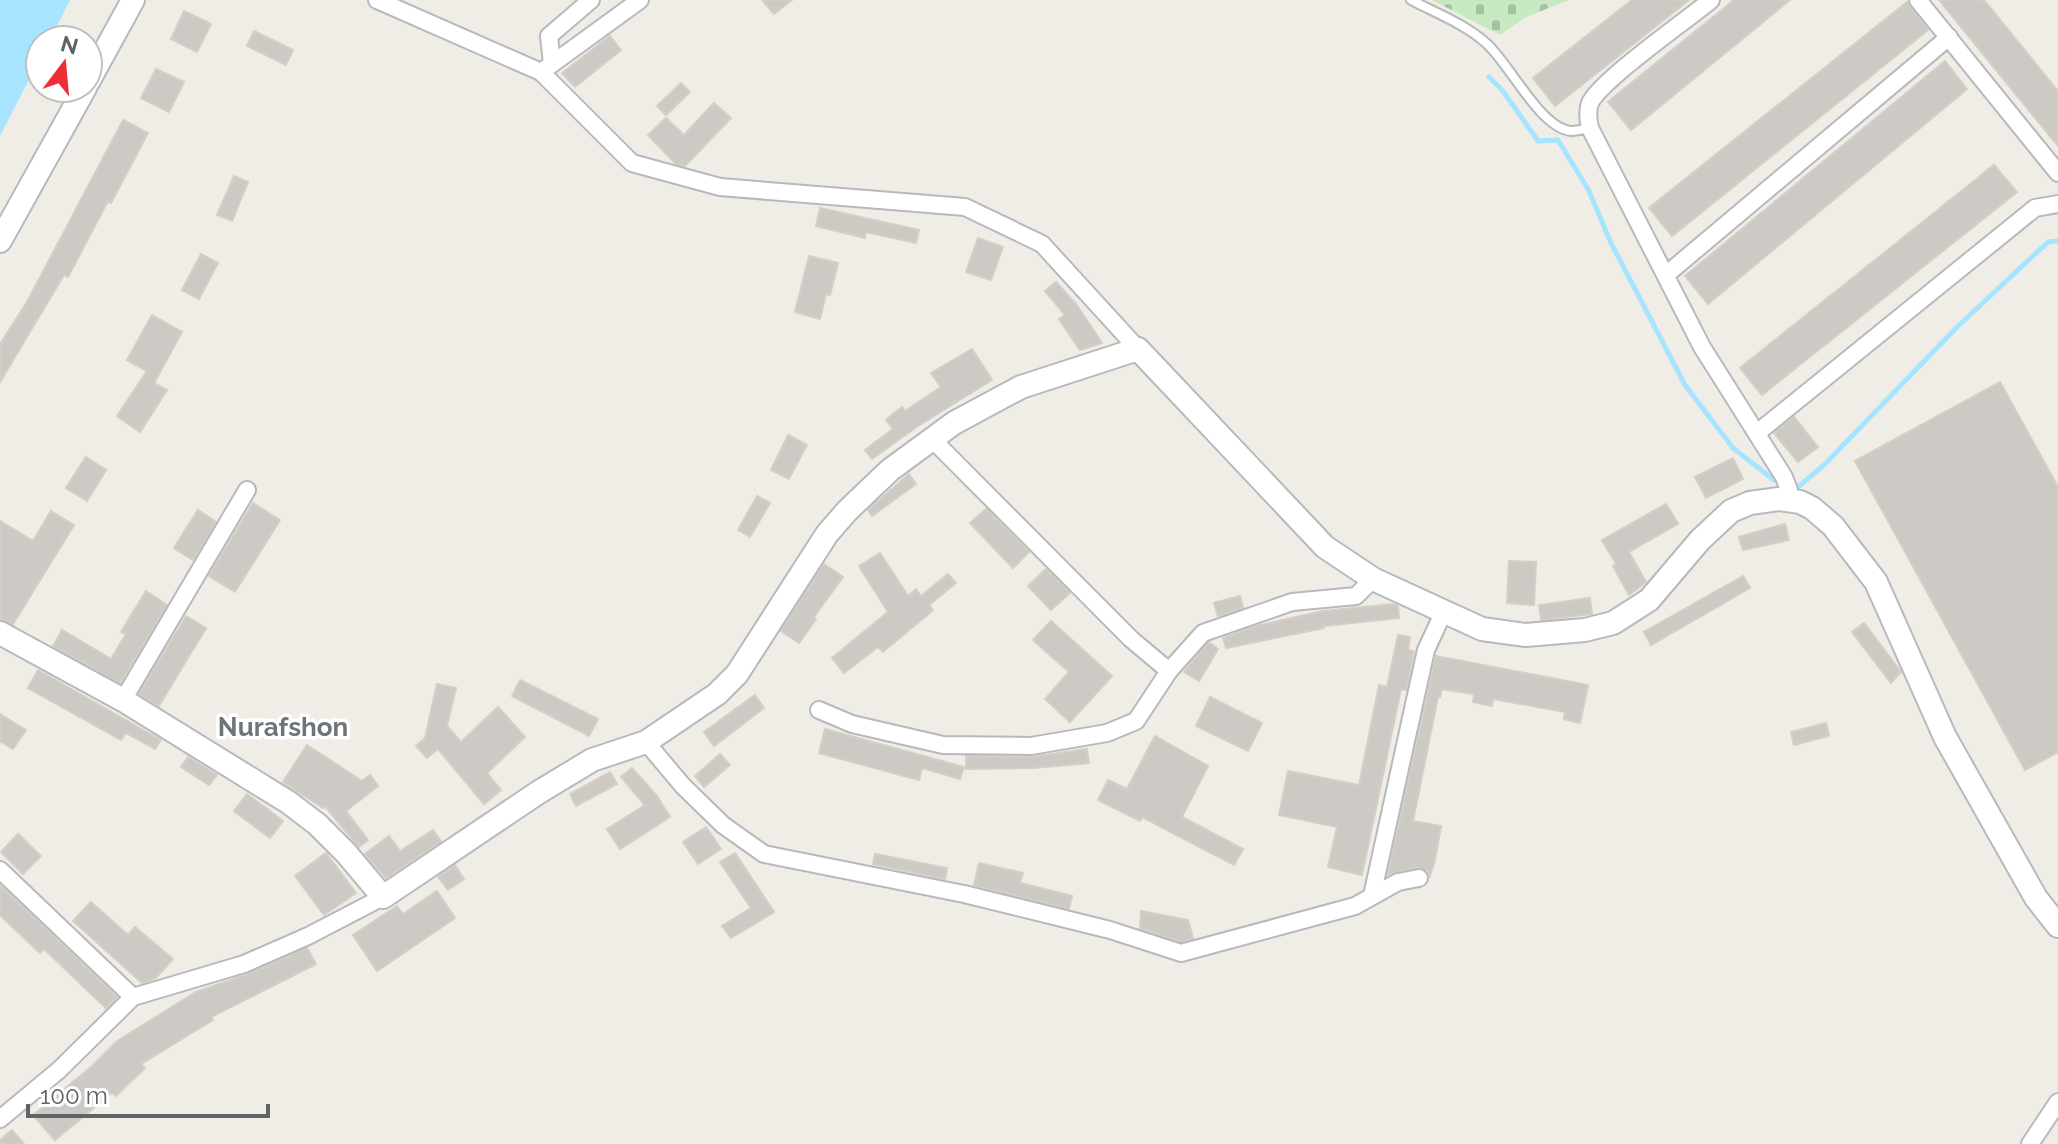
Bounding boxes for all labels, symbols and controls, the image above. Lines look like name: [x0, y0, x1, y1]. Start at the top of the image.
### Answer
north arrow: [24, 24, 104, 104]
text: N: [58, 30, 81, 60]
district label: Nurafshon: [218, 712, 348, 742]
scale bar: [28, 1068, 268, 1118]
text: 100 m: [40, 1081, 108, 1110]

